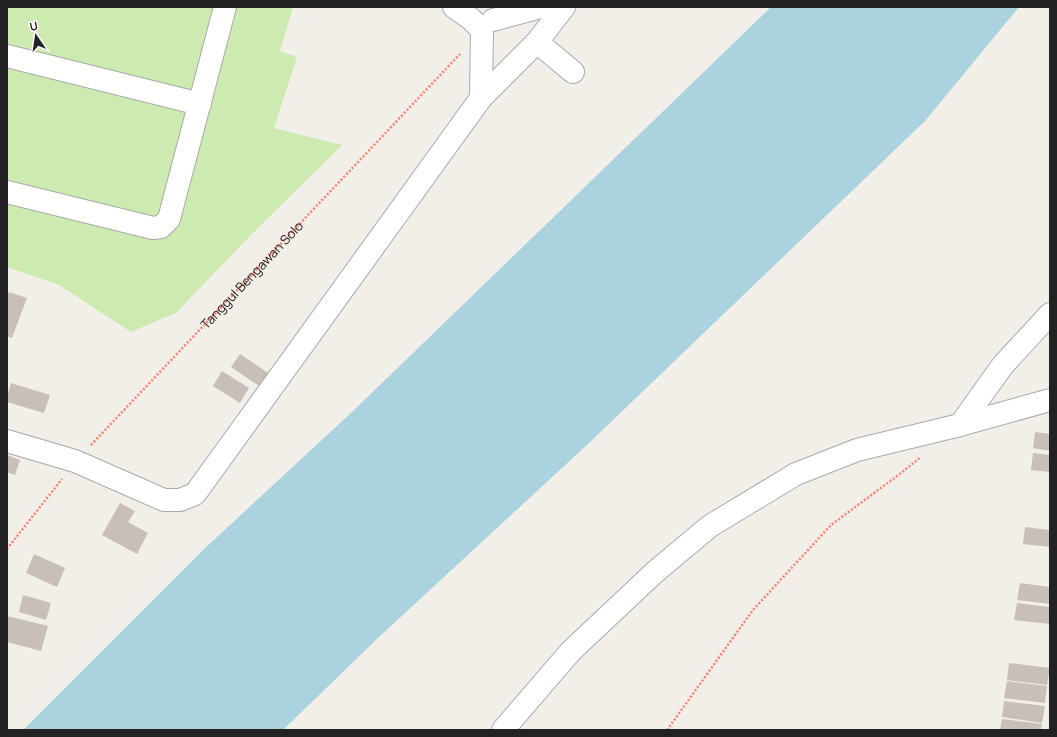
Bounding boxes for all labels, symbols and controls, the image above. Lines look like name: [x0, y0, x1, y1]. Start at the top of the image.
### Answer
north arrow: [16, 16, 56, 56]
text: U: [28, 18, 39, 34]
street label: Tanggul Bengawan Solo: [196, 217, 307, 333]

